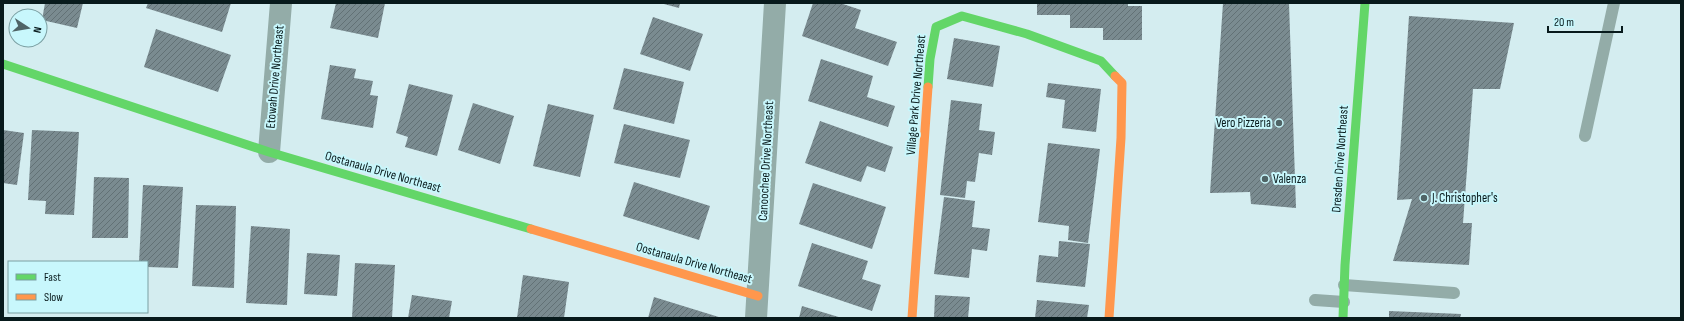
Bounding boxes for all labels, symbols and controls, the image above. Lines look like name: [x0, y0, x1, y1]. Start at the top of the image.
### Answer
north arrow: [8, 8, 48, 48]
scale bar: [1548, 8, 1622, 34]
text: 20 m: [1554, 15, 1574, 30]
street label: Etowah Drive Northeast: [263, 25, 287, 129]
text: N: [30, 26, 44, 34]
street label: Village Park Drive Northeast: [903, 34, 929, 156]
street label: Canoochee Drive Northeast: [755, 101, 777, 221]
street label: Dresden Drive Northeast: [1328, 105, 1352, 213]
place label: Vero Pizzeria: [1216, 115, 1271, 131]
marker: Vero Pizzeria: [1274, 118, 1284, 128]
street label: Oostanaula Drive Northeast: [323, 148, 443, 196]
place label: Valenza: [1273, 171, 1306, 187]
marker: Valenza: [1260, 174, 1270, 184]
place label: J. Christopher's: [1431, 190, 1498, 206]
marker: J. Christopher's: [1419, 193, 1429, 203]
street label: Oostanaula Drive Northeast: [634, 239, 754, 287]
legend: [8, 261, 148, 313]
text: Fast: [44, 270, 61, 285]
text: Slow: [44, 290, 63, 305]

